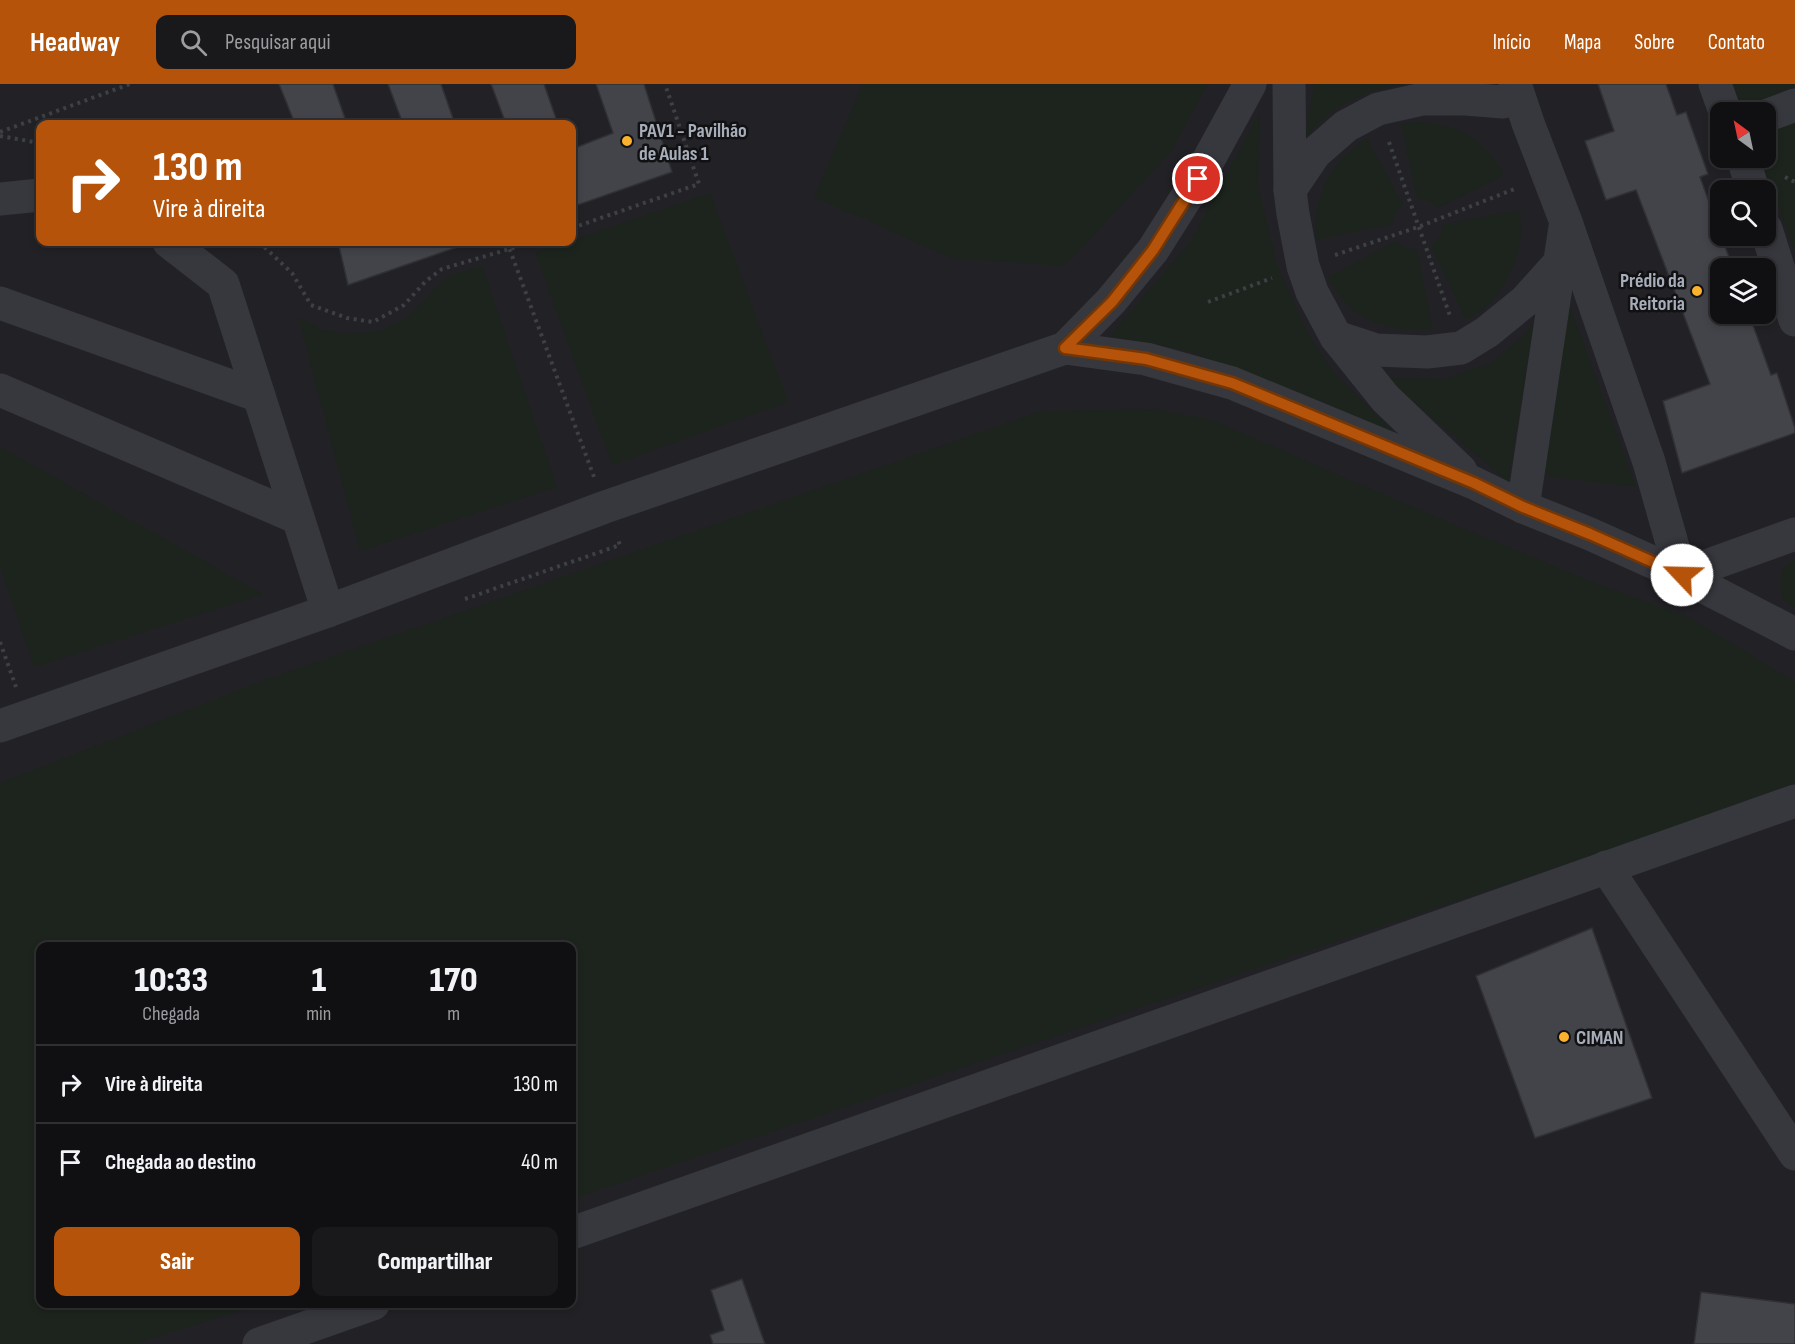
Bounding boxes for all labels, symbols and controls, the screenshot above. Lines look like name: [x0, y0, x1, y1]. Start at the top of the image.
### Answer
search box: [156, 15, 576, 69]
text: Headway: [30, 26, 120, 59]
icon: search: [177, 26, 210, 59]
text: Pesquisar aqui: [225, 29, 330, 56]
text: Início: [1493, 30, 1531, 55]
text: Mapa: [1564, 30, 1601, 55]
text: Sobre: [1634, 30, 1675, 55]
text: Contato: [1708, 30, 1765, 55]
north arrow: [1710, 102, 1776, 168]
map controls: [1710, 102, 1776, 324]
place label: PAV1 - Pavilhão de Aulas 1: [639, 119, 747, 166]
marker: PAV1 - Pavilhão de Aulas 1: [620, 134, 634, 148]
text: 130 m: [153, 142, 243, 193]
icon: right: [54, 144, 132, 222]
pin: [1172, 153, 1223, 204]
icon: arrive: [1181, 162, 1214, 195]
button: search: [1710, 180, 1776, 246]
text: Vire à direita: [153, 193, 265, 225]
button: layers: [1710, 258, 1776, 324]
place label: Prédio da Reitoria: [1620, 269, 1685, 316]
marker: Prédio da Reitoria: [1690, 284, 1704, 298]
position arrow: [1650, 543, 1714, 607]
text: 10:33: [134, 959, 208, 1002]
text: 1: [311, 959, 326, 1002]
text: 170: [430, 959, 478, 1002]
text: Chegada: [142, 1002, 200, 1026]
text: min: [306, 1002, 331, 1026]
text: m: [447, 1002, 460, 1026]
place label: CIMAN: [1576, 1026, 1624, 1050]
marker: CIMAN: [1557, 1030, 1571, 1044]
icon: right: [54, 1068, 87, 1101]
text: Vire à direita: [105, 1071, 203, 1098]
text: 130 m: [514, 1071, 558, 1098]
icon: arrive: [54, 1146, 87, 1179]
text: Chegada ao destino: [105, 1149, 256, 1176]
text: 40 m: [521, 1149, 558, 1176]
button: Sair: [54, 1227, 300, 1296]
button: Compartilhar: [312, 1227, 558, 1296]

